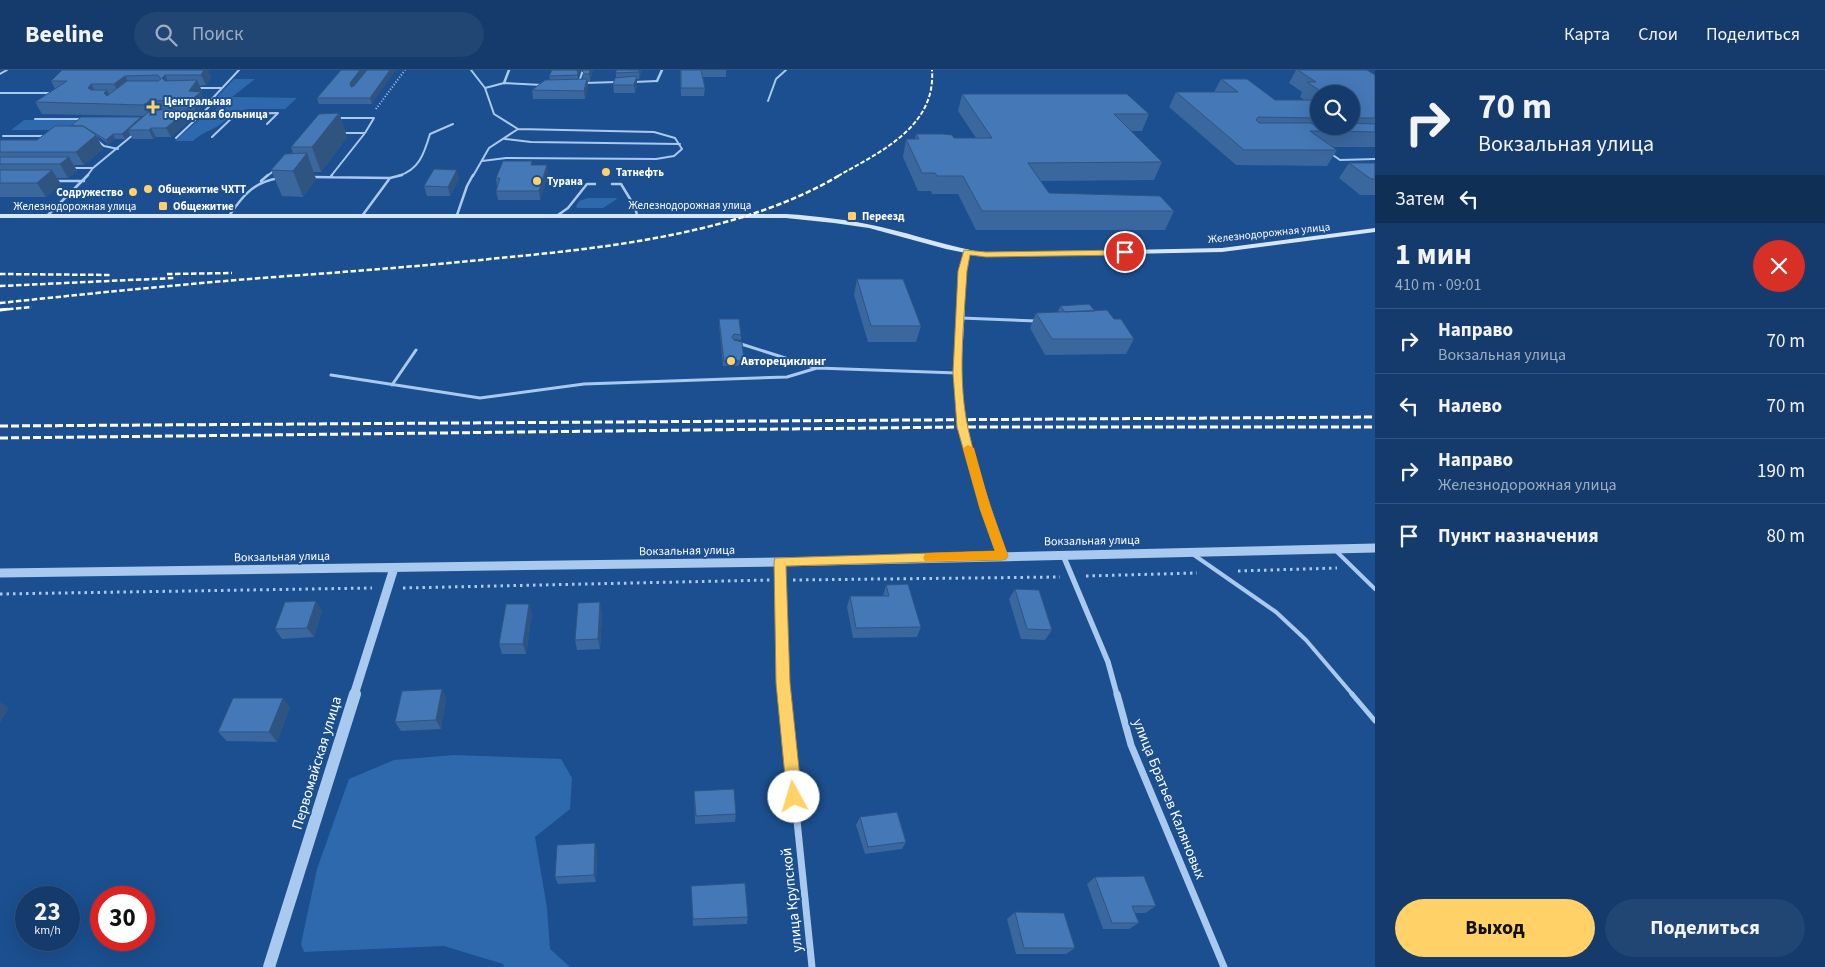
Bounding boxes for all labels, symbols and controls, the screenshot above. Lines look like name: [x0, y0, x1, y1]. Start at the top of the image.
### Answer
search box: [134, 12, 484, 57]
text: Beeline: [25, 17, 104, 52]
icon: search: [152, 21, 180, 49]
text: Поиск: [192, 21, 243, 48]
text: Карта: [1564, 22, 1610, 47]
text: Слои: [1638, 22, 1678, 47]
text: Поделиться: [1706, 22, 1800, 47]
text: 70 m: [1478, 82, 1552, 132]
map controls: [1310, 85, 1360, 135]
button: search: [1310, 85, 1360, 135]
icon: right: [1395, 90, 1460, 155]
place label: Центральная городская больница: [164, 94, 268, 122]
marker: Центральная городская больница: [146, 100, 160, 114]
text: Вокзальная улица: [1478, 128, 1654, 160]
place label: Татнефть: [616, 165, 664, 180]
marker: Татнефть: [600, 166, 612, 178]
place label: Турана: [547, 174, 583, 189]
marker: Турана: [531, 175, 543, 187]
place label: Общежитие ЧХТТ: [158, 182, 246, 197]
marker: Общежитие ЧХТТ: [142, 183, 154, 195]
place label: Содружество: [56, 185, 123, 200]
icon: left: [1455, 185, 1483, 213]
marker: Содружество: [127, 186, 139, 198]
text: Затем: [1395, 186, 1445, 213]
street label: Железнодорожная улица: [629, 198, 751, 213]
street label: Железнодорожная улица: [14, 199, 136, 214]
place label: Общежитие: [173, 199, 234, 214]
marker: Общежитие: [157, 200, 169, 212]
place label: Переезд: [862, 209, 905, 224]
marker: Переезд: [846, 210, 858, 222]
street label: Железнодорожная улица: [1207, 219, 1331, 247]
pin: [1104, 231, 1146, 273]
text: 1 мин: [1395, 233, 1472, 276]
icon: arrive: [1111, 238, 1139, 266]
button: close: [1753, 240, 1805, 292]
text: 410 m · 09:01: [1395, 274, 1482, 296]
text: Направо: [1438, 317, 1513, 344]
icon: right: [1395, 327, 1423, 355]
text: 70 m: [1767, 328, 1805, 355]
text: Вокзальная улица: [1438, 344, 1566, 366]
place label: Авторециклинг: [740, 353, 826, 370]
marker: Авторециклинг: [725, 355, 737, 367]
icon: left: [1395, 392, 1423, 420]
text: Налево: [1438, 393, 1502, 420]
text: 70 m: [1767, 393, 1805, 420]
text: Направо: [1438, 447, 1513, 474]
icon: right: [1395, 457, 1423, 485]
text: 190 m: [1757, 458, 1805, 485]
text: Железнодорожная улица: [1438, 474, 1617, 496]
icon: arrive: [1395, 522, 1423, 550]
text: Пункт назначения: [1438, 523, 1599, 550]
text: 80 m: [1767, 523, 1805, 550]
street label: Вокзальная улица: [1044, 532, 1140, 550]
street label: Вокзальная улица: [639, 542, 735, 560]
street label: Вокзальная улица: [234, 548, 330, 566]
street label: Первомайская улица: [287, 694, 347, 832]
street label: улица Братьев Каляновых: [1127, 715, 1211, 883]
position arrow: [767, 770, 819, 822]
street label: улица Крупской: [776, 847, 808, 953]
speed limit sign: 30: [90, 886, 155, 951]
text: 23: [34, 894, 61, 930]
button: Выход: [1395, 899, 1595, 957]
button: Поделиться: [1605, 899, 1805, 957]
text: km/h: [34, 922, 61, 939]

